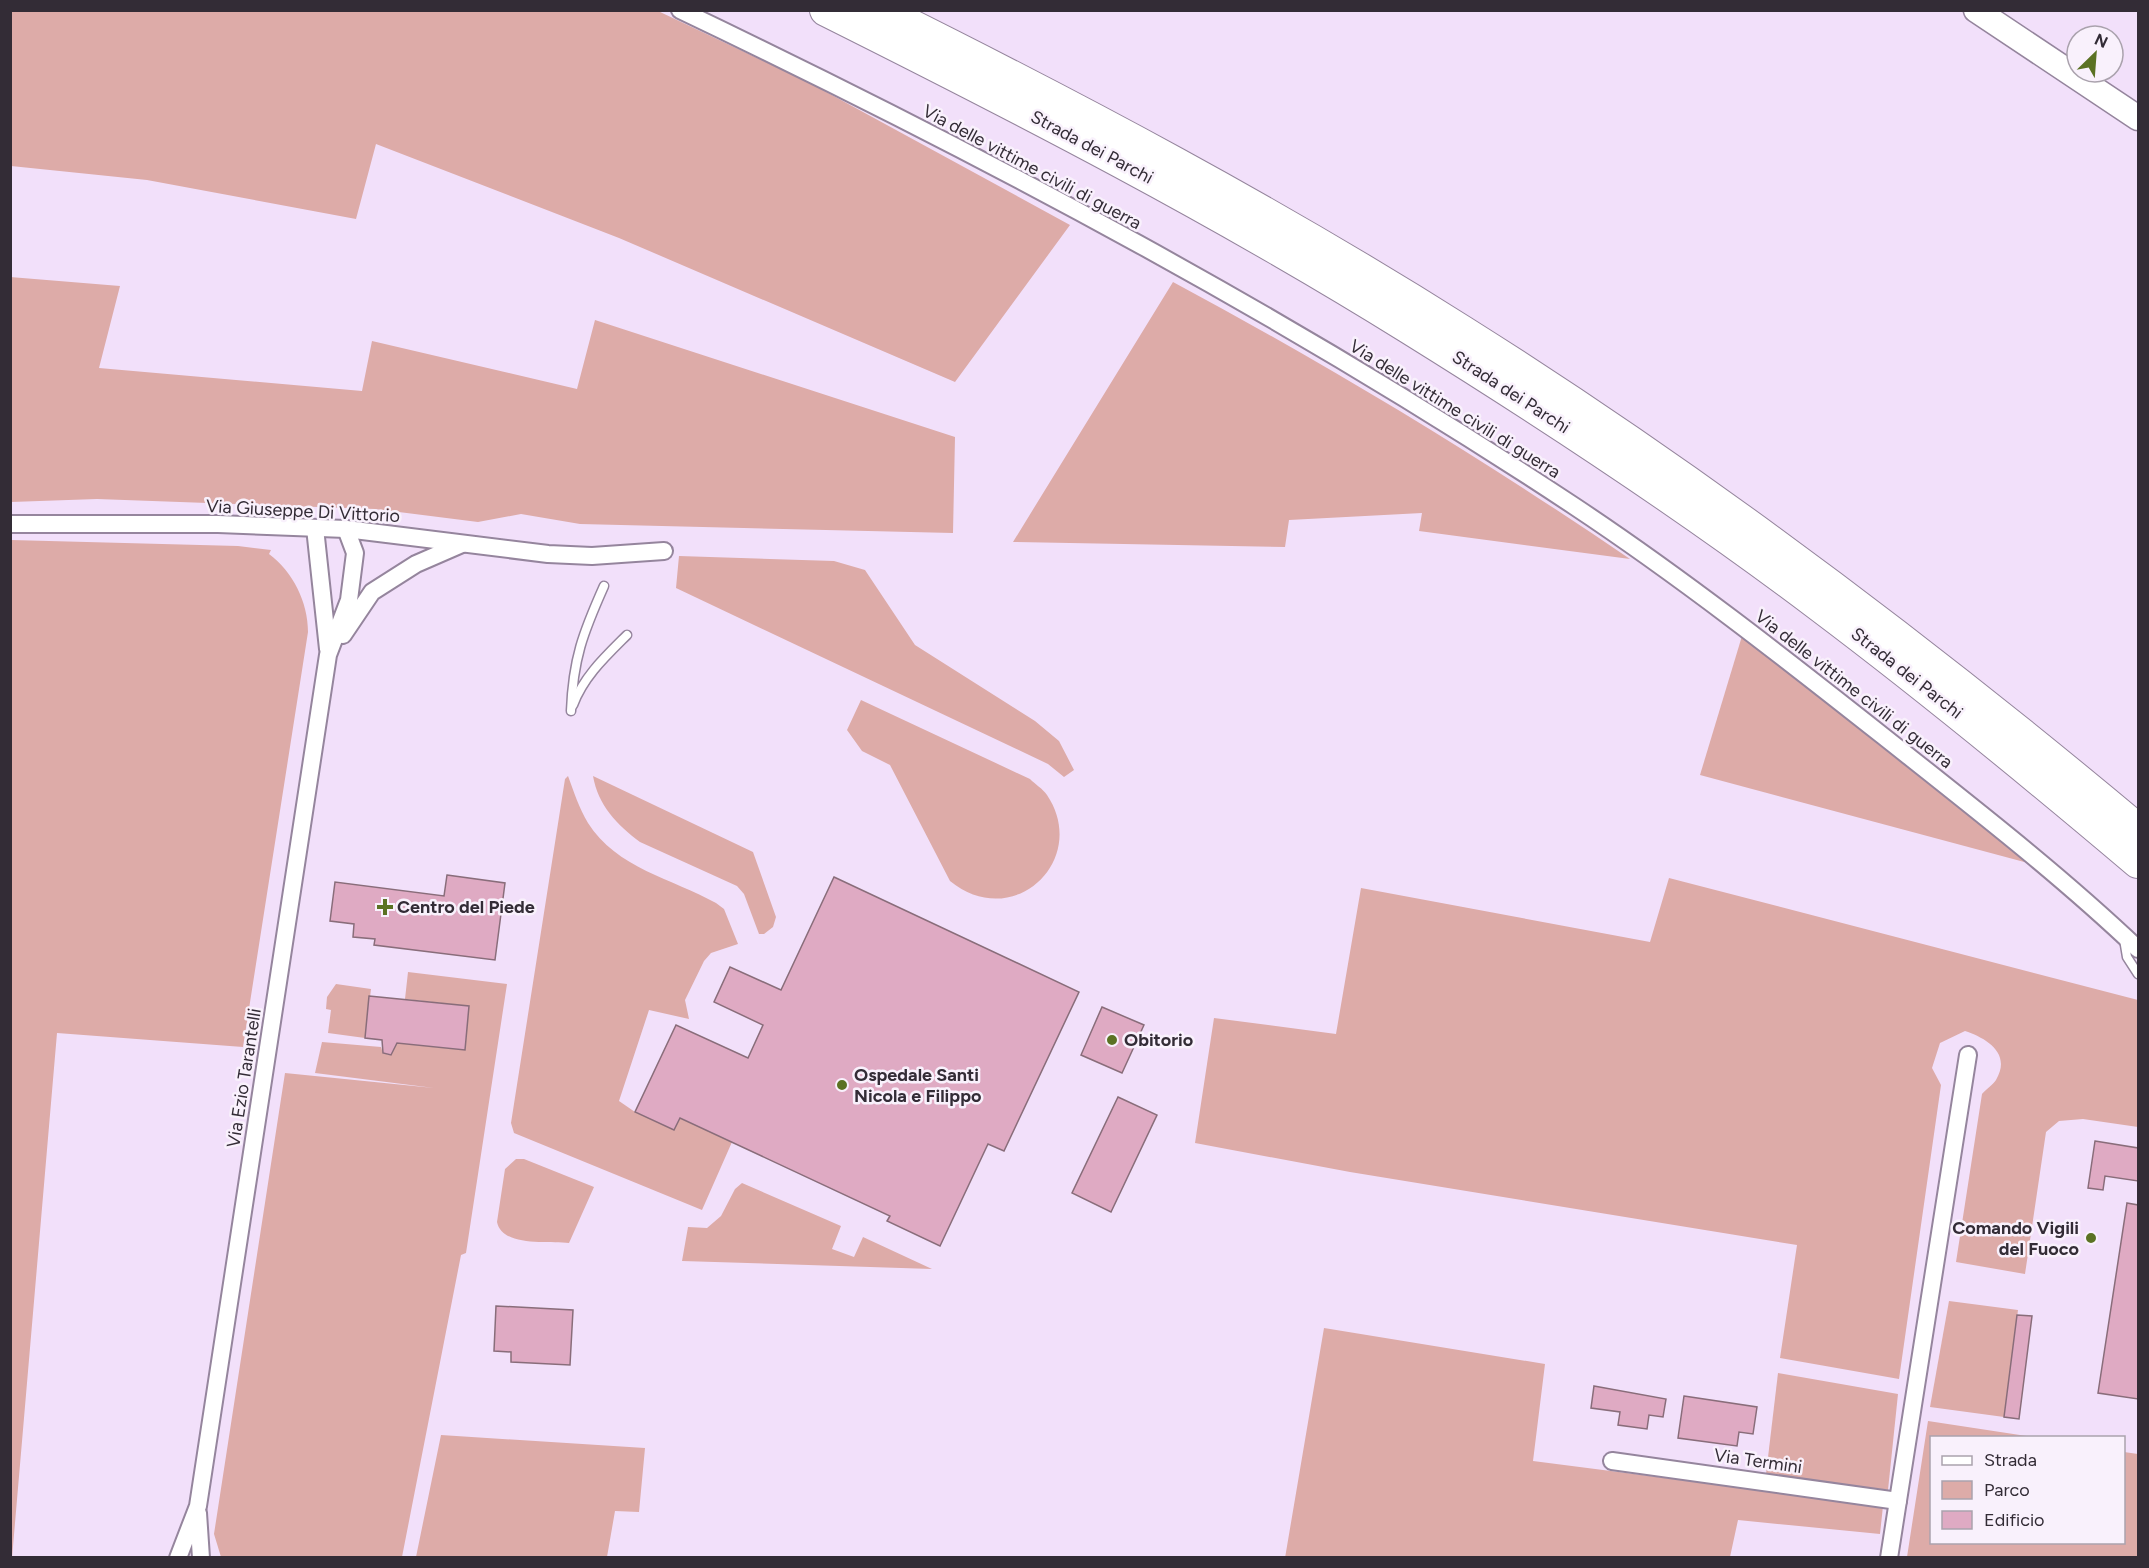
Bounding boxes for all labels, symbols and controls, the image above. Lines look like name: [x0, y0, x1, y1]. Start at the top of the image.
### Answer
north arrow: [2065, 24, 2125, 84]
text: N: [2092, 30, 2111, 52]
street label: Via delle vittime civili di guerra: [919, 100, 1145, 234]
street label: Strada dei Parchi: [1027, 105, 1157, 189]
street label: Via delle vittime civili di guerra: [1345, 335, 1565, 483]
street label: Strada dei Parchi: [1448, 346, 1574, 438]
street label: Via Giuseppe Di Vittorio: [205, 495, 401, 527]
street label: Via delle vittime civili di guerra: [1751, 605, 1957, 773]
street label: Strada dei Parchi: [1847, 623, 1967, 723]
place label: Centro del Piede: [397, 896, 535, 918]
marker: Centro del Piede: [378, 900, 392, 914]
street label: Via Ezio Tarantelli: [222, 1007, 266, 1149]
place label: Obitorio: [1124, 1029, 1193, 1051]
marker: Obitorio: [1105, 1033, 1119, 1047]
place label: Ospedale Santi Nicola e Filippo: [854, 1064, 981, 1107]
marker: Ospedale Santi Nicola e Filippo: [835, 1078, 849, 1092]
place label: Comando Vigili del Fuoco: [1952, 1217, 2079, 1260]
marker: Comando Vigili del Fuoco: [2084, 1231, 2098, 1245]
legend: [1930, 1436, 2125, 1544]
street label: Via Termini: [1713, 1444, 1803, 1478]
text: Strada: [1984, 1449, 2037, 1471]
text: Parco: [1984, 1479, 2030, 1501]
text: Edificio: [1984, 1509, 2045, 1531]

